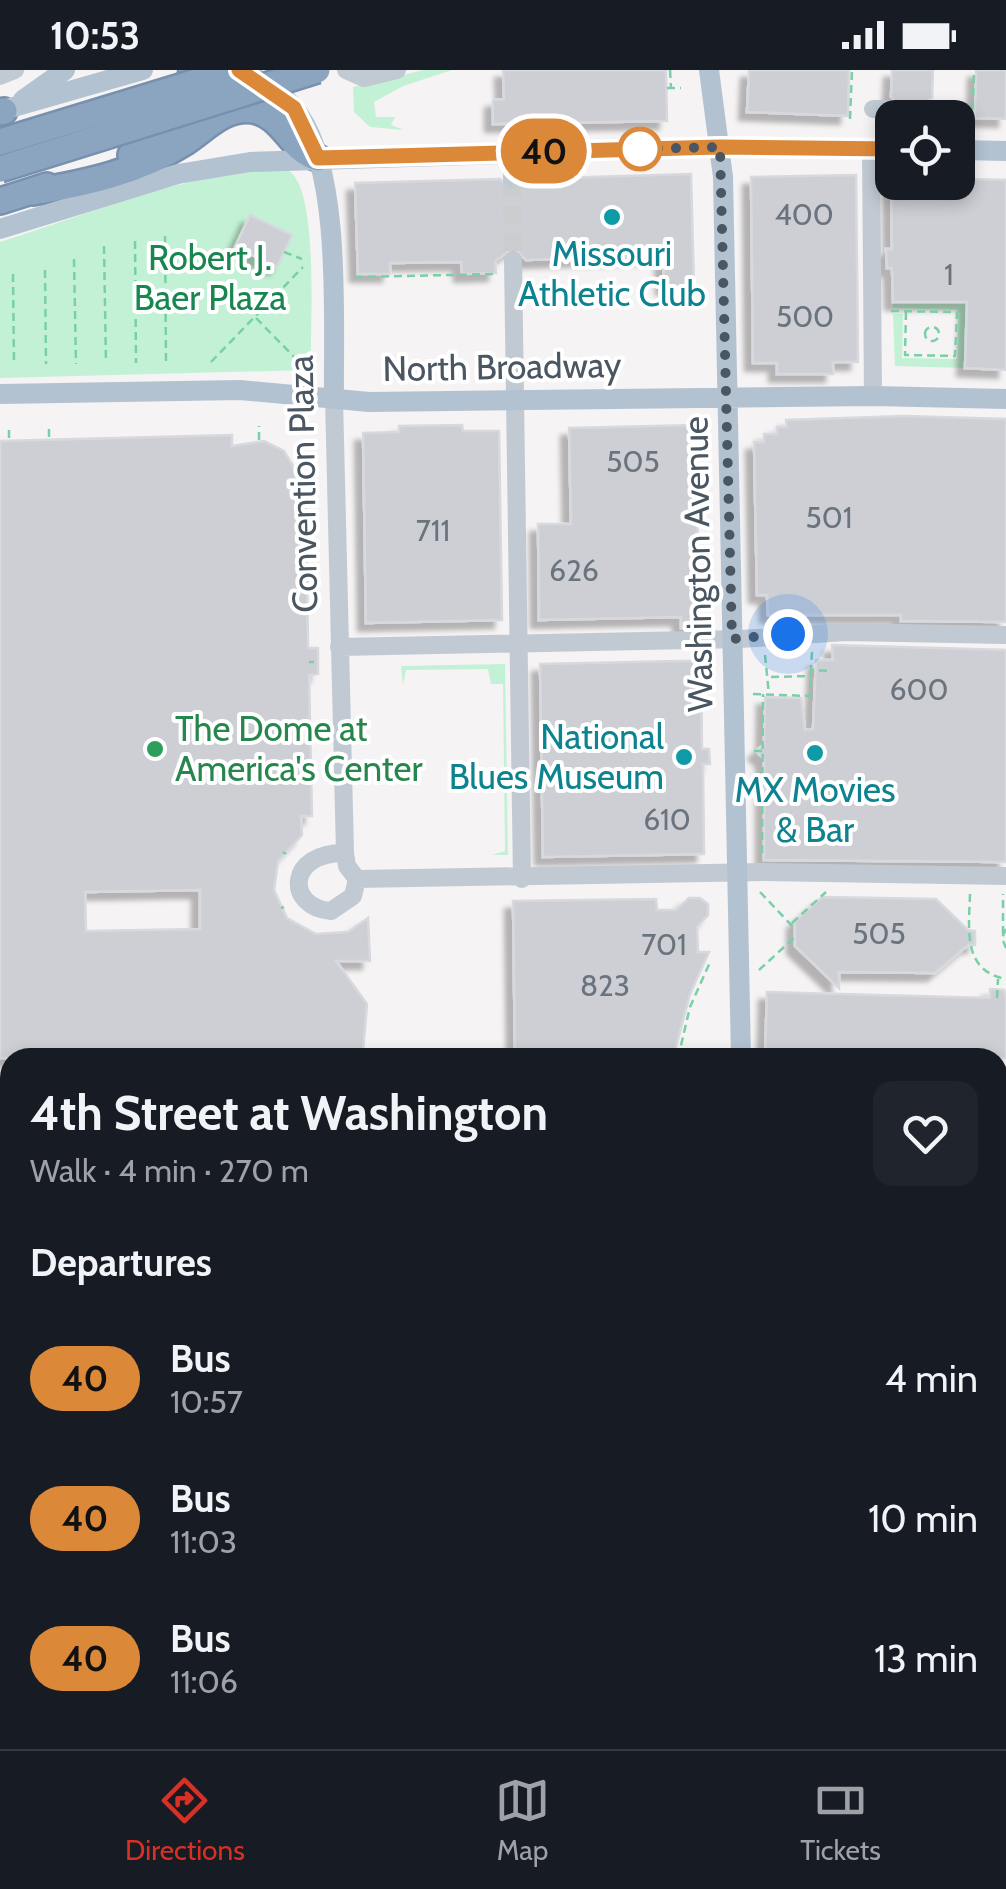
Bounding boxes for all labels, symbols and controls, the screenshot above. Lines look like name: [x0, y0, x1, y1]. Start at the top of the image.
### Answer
text: 10:53: [50, 12, 140, 59]
map controls: [875, 100, 975, 200]
button: locate: [875, 100, 975, 200]
line badge: 40: [499, 118, 589, 184]
unlabelled marker: [619, 128, 661, 170]
text: 40: [521, 130, 567, 173]
house number: 400: [774, 196, 834, 233]
marker: Missouri Athletic Club: [601, 206, 623, 228]
place label: Missouri Athletic Club: [518, 232, 706, 315]
park label: Robert J. Baer Plaza: [134, 236, 287, 319]
house number: 1: [944, 256, 954, 293]
house number: 500: [776, 298, 834, 335]
street label: North Broadway: [382, 343, 622, 390]
street label: Convention Plaza: [279, 355, 326, 613]
street label: Washington Avenue: [673, 416, 722, 712]
house number: 505: [606, 443, 660, 480]
house number: 501: [806, 499, 852, 536]
house number: 711: [416, 512, 450, 549]
house number: 626: [549, 552, 599, 589]
your location: [763, 609, 813, 659]
house number: 600: [890, 671, 948, 708]
place label: The Dome at America's Center: [175, 707, 422, 790]
place label: National Blues Museum: [449, 715, 665, 798]
marker: The Dome at America's Center: [144, 738, 166, 760]
marker: MX Movies & Bar: [804, 742, 826, 764]
marker: National Blues Museum: [673, 746, 695, 768]
place label: MX Movies & Bar: [734, 768, 896, 851]
house number: 610: [643, 801, 691, 838]
house number: 505: [852, 915, 906, 952]
house number: 701: [641, 926, 687, 963]
house number: 823: [580, 967, 630, 1004]
button: heart: [873, 1081, 978, 1186]
text: 4th Street at Washington: [30, 1084, 548, 1142]
text: Walk · 4 min · 270 m: [30, 1151, 309, 1190]
text: Departures: [30, 1239, 212, 1286]
text: Bus: [170, 1335, 231, 1382]
text: 4 min: [885, 1355, 978, 1402]
text: 40: [62, 1357, 108, 1400]
text: 10:57: [170, 1382, 243, 1421]
text: Bus: [170, 1475, 231, 1522]
text: 10 min: [868, 1495, 978, 1542]
text: 40: [62, 1497, 108, 1540]
text: 11:03: [170, 1522, 237, 1561]
text: Bus: [170, 1615, 231, 1662]
text: 13 min: [874, 1635, 978, 1682]
text: 40: [62, 1637, 108, 1680]
text: 11:06: [170, 1662, 238, 1701]
tab: Directions: [125, 1773, 245, 1867]
tab: Map: [495, 1773, 550, 1867]
tab: Tickets: [800, 1773, 881, 1867]

